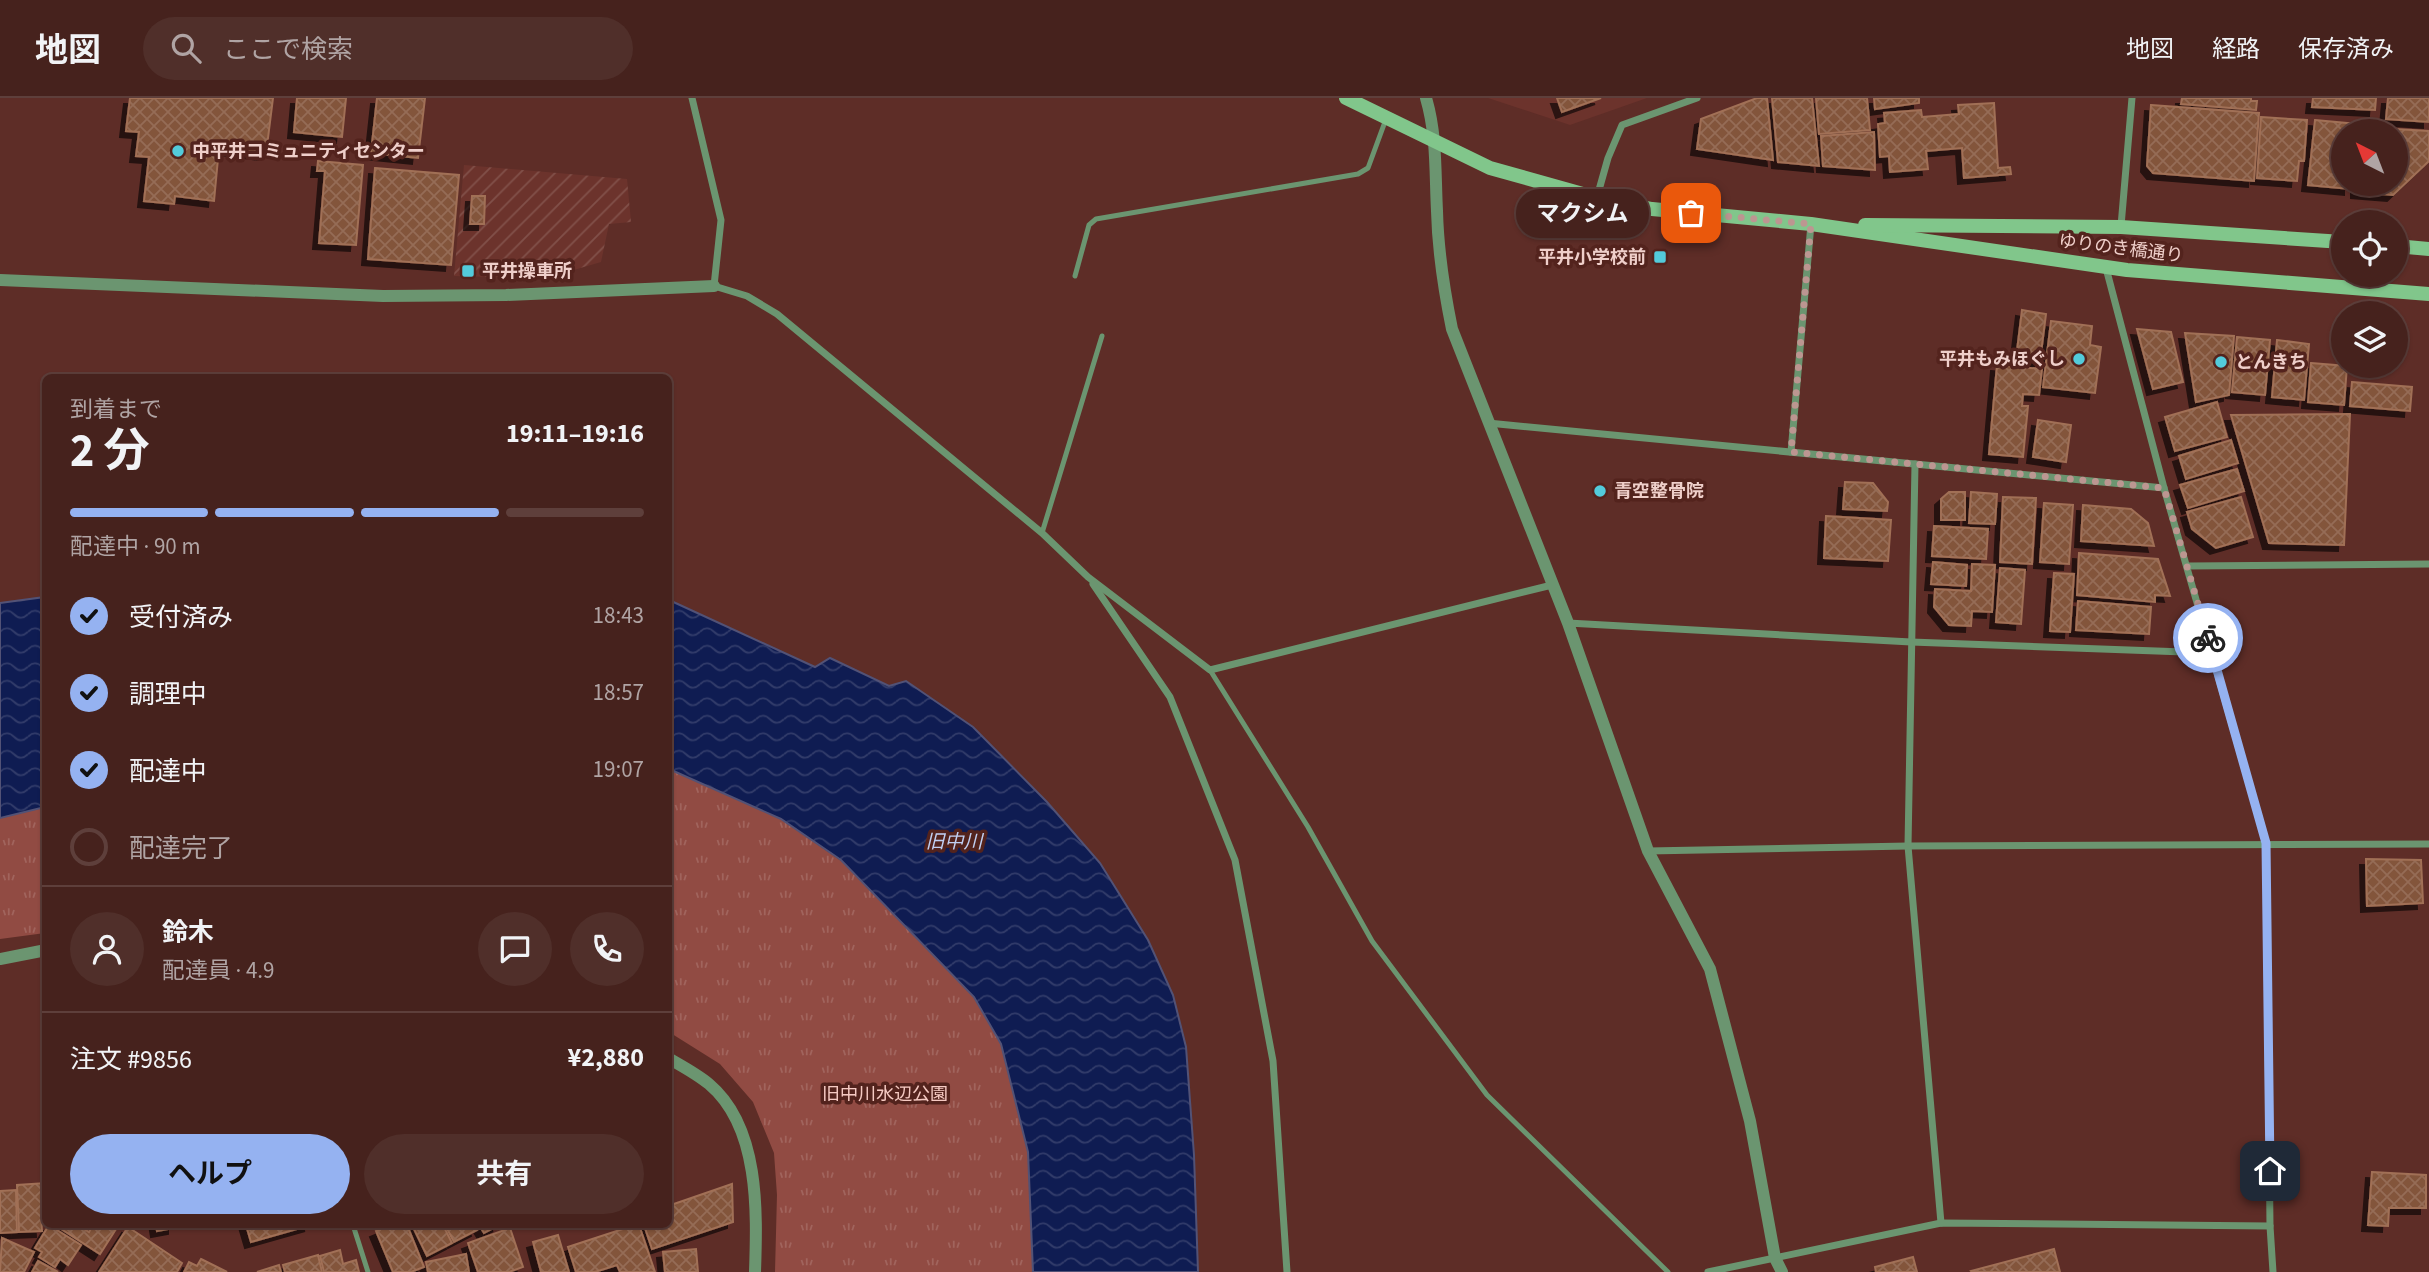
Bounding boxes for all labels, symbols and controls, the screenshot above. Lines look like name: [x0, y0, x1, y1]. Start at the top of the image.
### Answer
search box: [143, 17, 633, 80]
text: 地図: [35, 27, 101, 74]
icon: search: [167, 29, 205, 67]
text: ここで検索: [223, 31, 353, 68]
text: 地図: [2126, 32, 2174, 67]
text: 経路: [2212, 32, 2260, 67]
text: 保存済み: [2298, 32, 2394, 67]
north arrow: [2331, 119, 2408, 196]
map controls: [2331, 119, 2408, 378]
place label: 中平井コミュニティセンター: [192, 139, 425, 164]
marker: 中平井コミュニティセンター: [170, 143, 186, 159]
pin: [1661, 183, 1721, 243]
callout: マクシム: [1516, 188, 1649, 238]
icon: bag: [1672, 194, 1710, 232]
text: マクシム: [1537, 197, 1629, 230]
button: locate: [2331, 210, 2408, 287]
street label: ゆりのき橋通り: [2057, 228, 2185, 269]
place label: 平井小学校前: [1538, 245, 1646, 270]
marker: 平井小学校前: [1652, 249, 1668, 265]
place label: 平井操車所: [482, 259, 572, 284]
marker: 平井操車所: [460, 263, 476, 279]
button: layers: [2331, 301, 2408, 378]
place label: 平井もみほぐし: [1939, 347, 2065, 372]
place label: とんきち: [2235, 350, 2307, 375]
marker: 平井もみほぐし: [2071, 351, 2087, 367]
marker: とんきち: [2213, 354, 2229, 370]
text: 到着まで: [70, 393, 162, 426]
text: 19:11–19:16: [506, 415, 644, 452]
text: 2 分: [70, 419, 150, 484]
place label: 青空整骨院: [1614, 479, 1704, 504]
marker: 青空整骨院: [1592, 483, 1608, 499]
text: 配達中 · 90 m: [70, 530, 200, 563]
icon: check: [70, 597, 108, 635]
text: 受付済み: [129, 599, 233, 636]
text: 18:43: [593, 599, 644, 632]
courier: [2173, 603, 2243, 673]
icon: bike: [2189, 619, 2227, 657]
icon: check: [70, 674, 108, 712]
text: 調理中: [129, 676, 207, 713]
text: 18:57: [593, 676, 644, 709]
icon: check: [70, 751, 108, 789]
text: 配達中: [129, 753, 207, 790]
text: 19:07: [593, 753, 644, 786]
water label: 旧中川: [925, 829, 984, 856]
text: 配達完了: [129, 830, 233, 867]
button: person: [70, 912, 144, 986]
button: chat: [478, 912, 552, 986]
button: phone: [570, 912, 644, 986]
text: 鈴木: [162, 914, 214, 951]
text: 配達員 · 4.9: [162, 954, 275, 987]
text: ¥2,880: [568, 1039, 644, 1076]
text: 注文 #9856: [70, 1041, 192, 1078]
park label: 旧中川水辺公園: [822, 1082, 948, 1107]
button: ヘルプ: [70, 1134, 350, 1214]
button: 共有: [364, 1134, 644, 1214]
pin: [2240, 1141, 2300, 1201]
icon: home: [2251, 1152, 2289, 1190]

